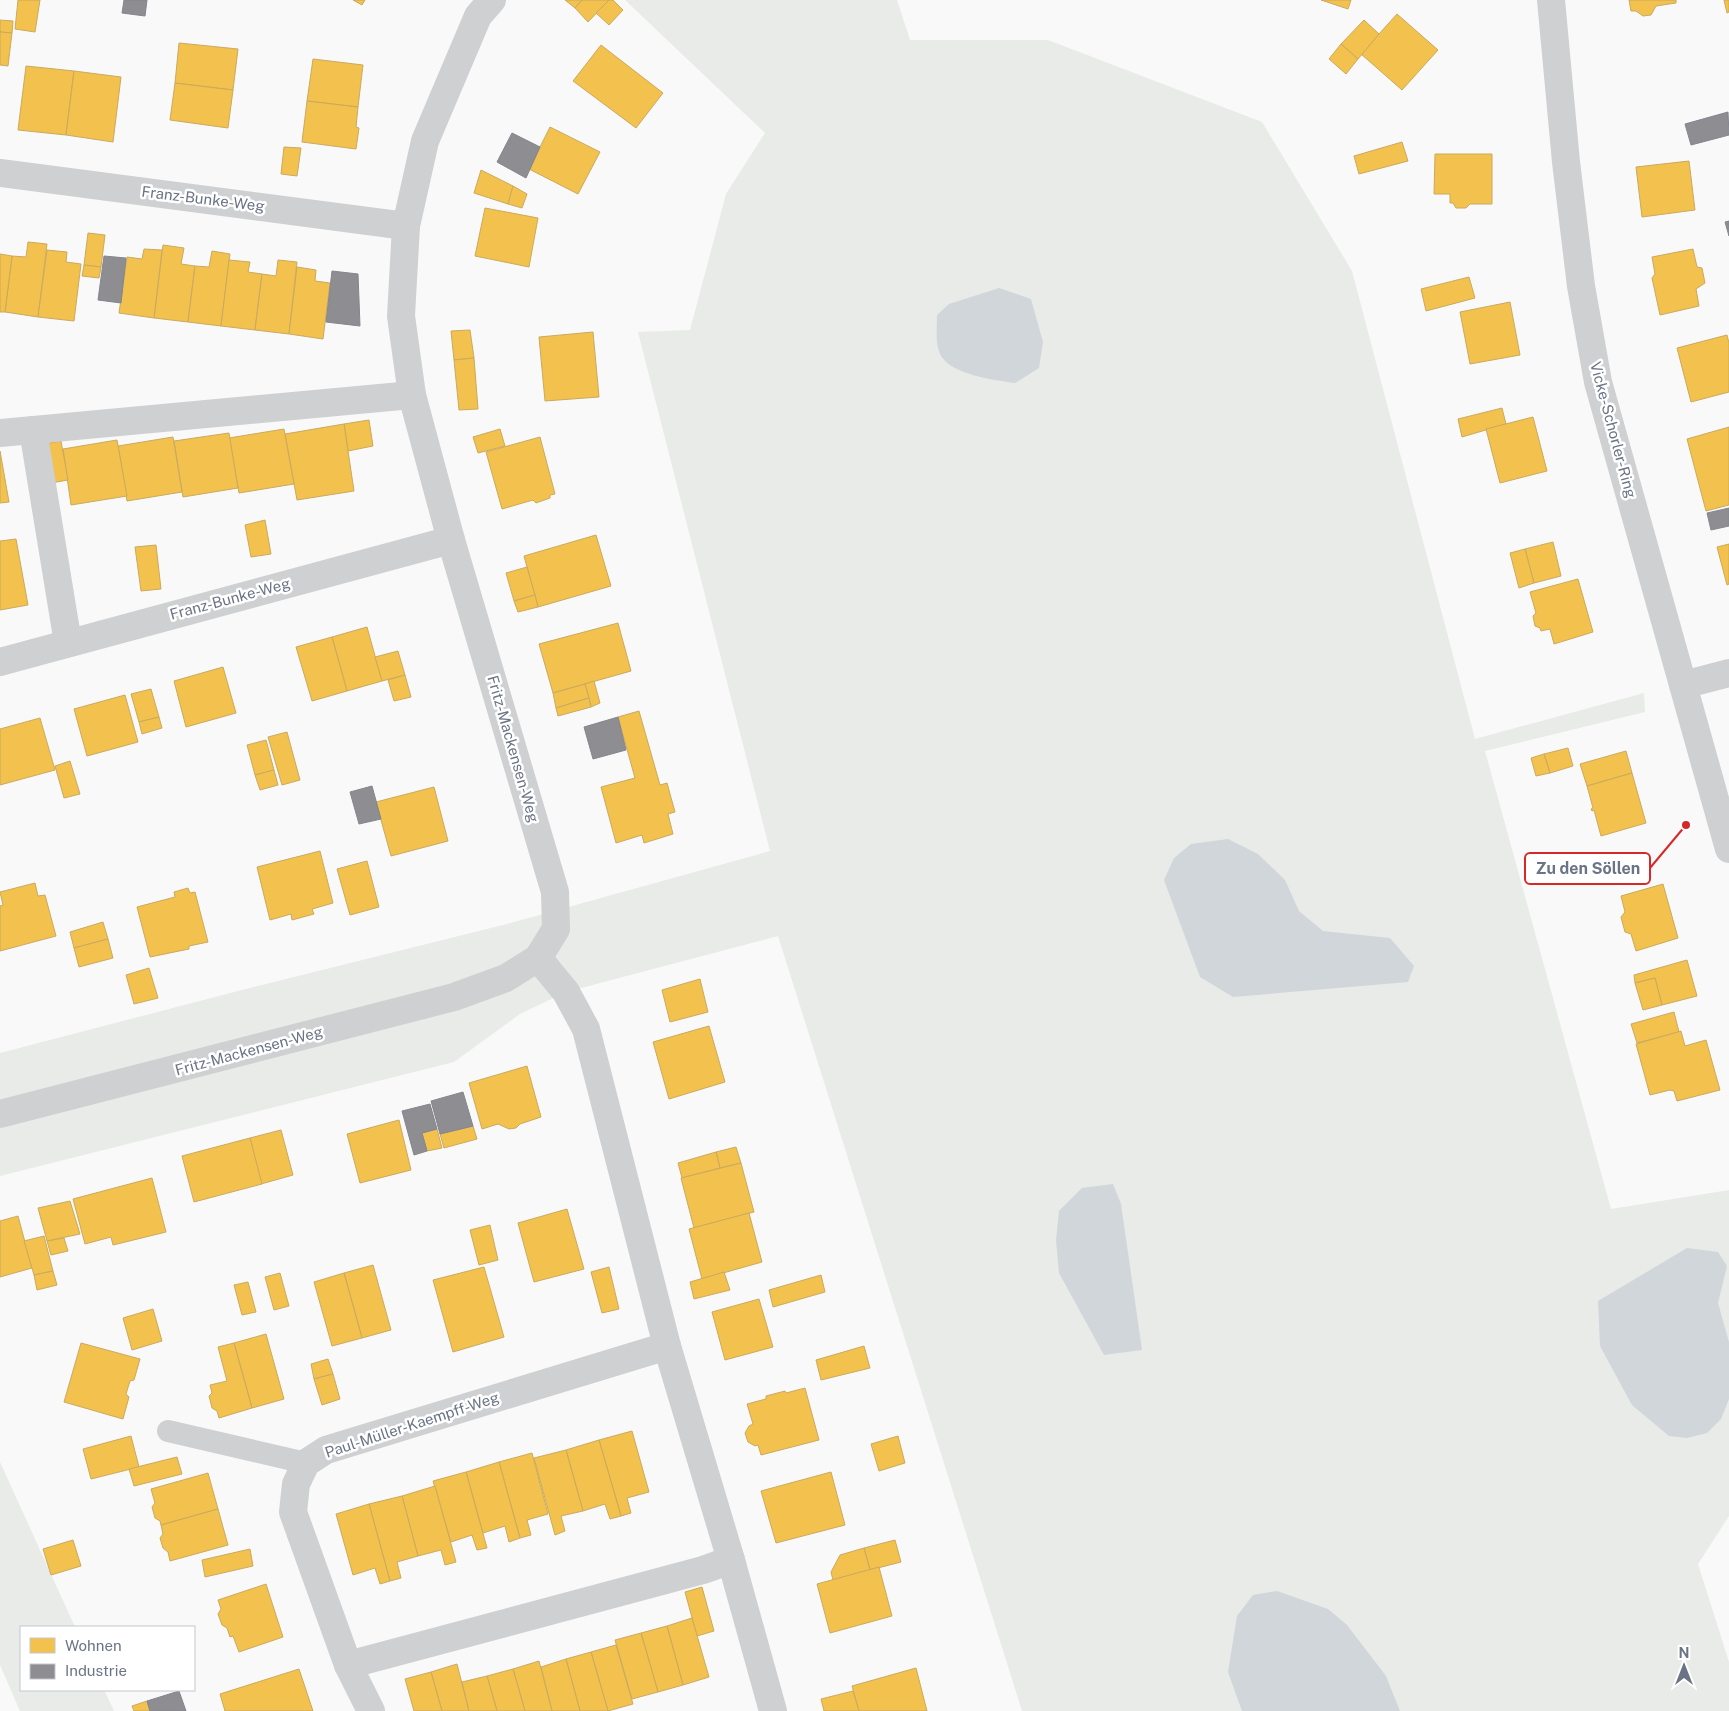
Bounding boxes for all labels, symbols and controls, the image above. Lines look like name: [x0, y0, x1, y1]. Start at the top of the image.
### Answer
street label: Franz-Bunke-Weg: [141, 183, 266, 214]
street label: Vicke-Schorler-Ring: [1587, 360, 1640, 500]
street label: Franz-Bunke-Weg: [168, 574, 292, 623]
street label: Fritz-Mackensen-Weg: [484, 673, 543, 824]
callout: Zu den Söllen: [1525, 853, 1650, 884]
text: Zu den Söllen: [1536, 859, 1640, 878]
street label: Fritz-Mackensen-Weg: [173, 1023, 325, 1078]
street label: Paul-Müller-Kaempff-Weg: [323, 1388, 501, 1461]
legend: [20, 1626, 195, 1691]
text: Wohnen: [65, 1637, 122, 1654]
north arrow: [1659, 1641, 1709, 1691]
text: N: [1679, 1645, 1689, 1661]
text: Industrie: [65, 1662, 127, 1679]

